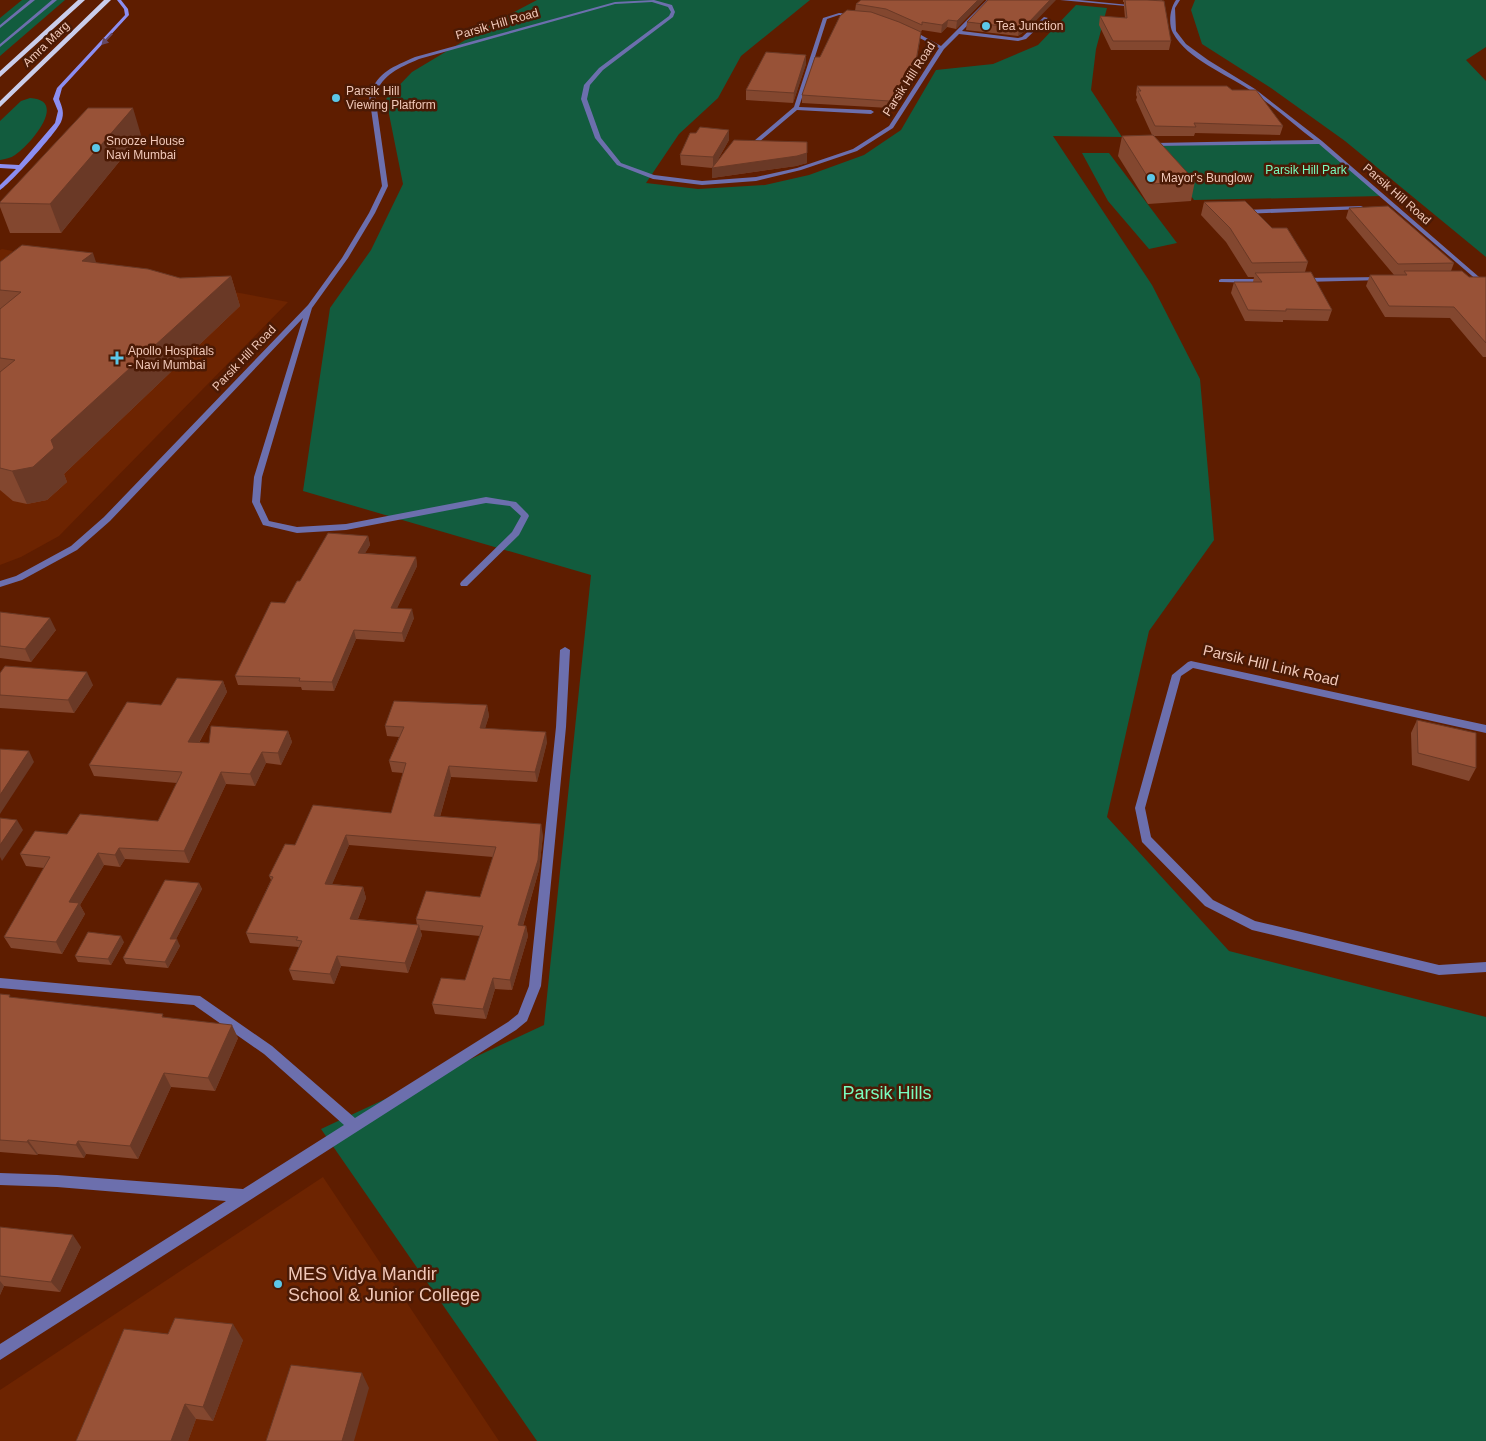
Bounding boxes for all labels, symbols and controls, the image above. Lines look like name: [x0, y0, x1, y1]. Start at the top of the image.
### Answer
street label: Parsik Hill Road: [454, 6, 540, 42]
street label: Amra Marg: [20, 18, 72, 70]
place label: Tea Junction: [996, 19, 1063, 33]
marker: Tea Junction: [980, 20, 992, 32]
one-way arrow: [101, 32, 113, 44]
street label: Parsik Hill Road: [880, 39, 938, 119]
place label: Parsik Hill Viewing Platform: [346, 84, 436, 112]
marker: Parsik Hill Viewing Platform: [330, 92, 342, 104]
place label: Snooze House Navi Mumbai: [106, 134, 185, 162]
marker: Snooze House Navi Mumbai: [90, 142, 102, 154]
street label: Parsik Hill Road: [1360, 161, 1434, 227]
park label: Parsik Hill Park: [1265, 163, 1348, 177]
place label: Mayor's Bunglow: [1161, 171, 1252, 185]
marker: Mayor's Bunglow: [1145, 172, 1157, 184]
street label: Parsik Hill Road: [209, 322, 279, 394]
place label: Apollo Hospitals - Navi Mumbai: [128, 344, 214, 372]
marker: Apollo Hospitals - Navi Mumbai: [110, 351, 124, 365]
street label: Parsik Hill Link Road: [1202, 641, 1340, 689]
park label: Parsik Hills: [842, 1083, 932, 1103]
place label: MES Vidya Mandir School & Junior College: [288, 1264, 480, 1305]
marker: MES Vidya Mandir School & Junior College: [272, 1278, 284, 1290]

